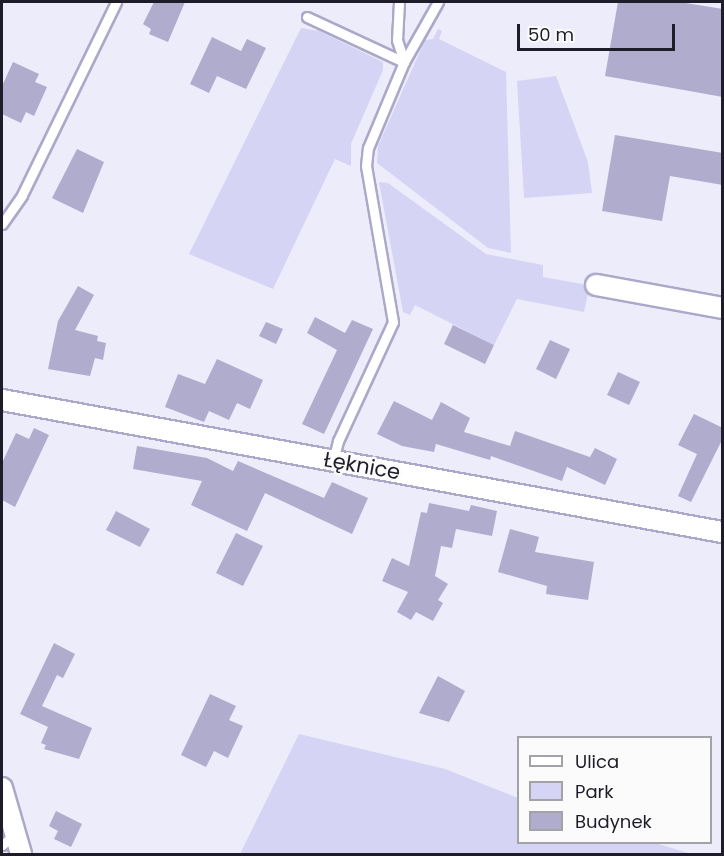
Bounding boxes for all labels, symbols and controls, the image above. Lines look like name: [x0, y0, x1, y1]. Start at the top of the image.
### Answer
scale bar: [520, 12, 678, 50]
text: 50 m: [528, 22, 574, 47]
street label: Łęknice: [322, 447, 402, 485]
legend: [517, 736, 712, 844]
text: Ulica: [575, 749, 619, 774]
text: Park: [575, 779, 614, 804]
text: Budynek: [575, 809, 652, 834]

